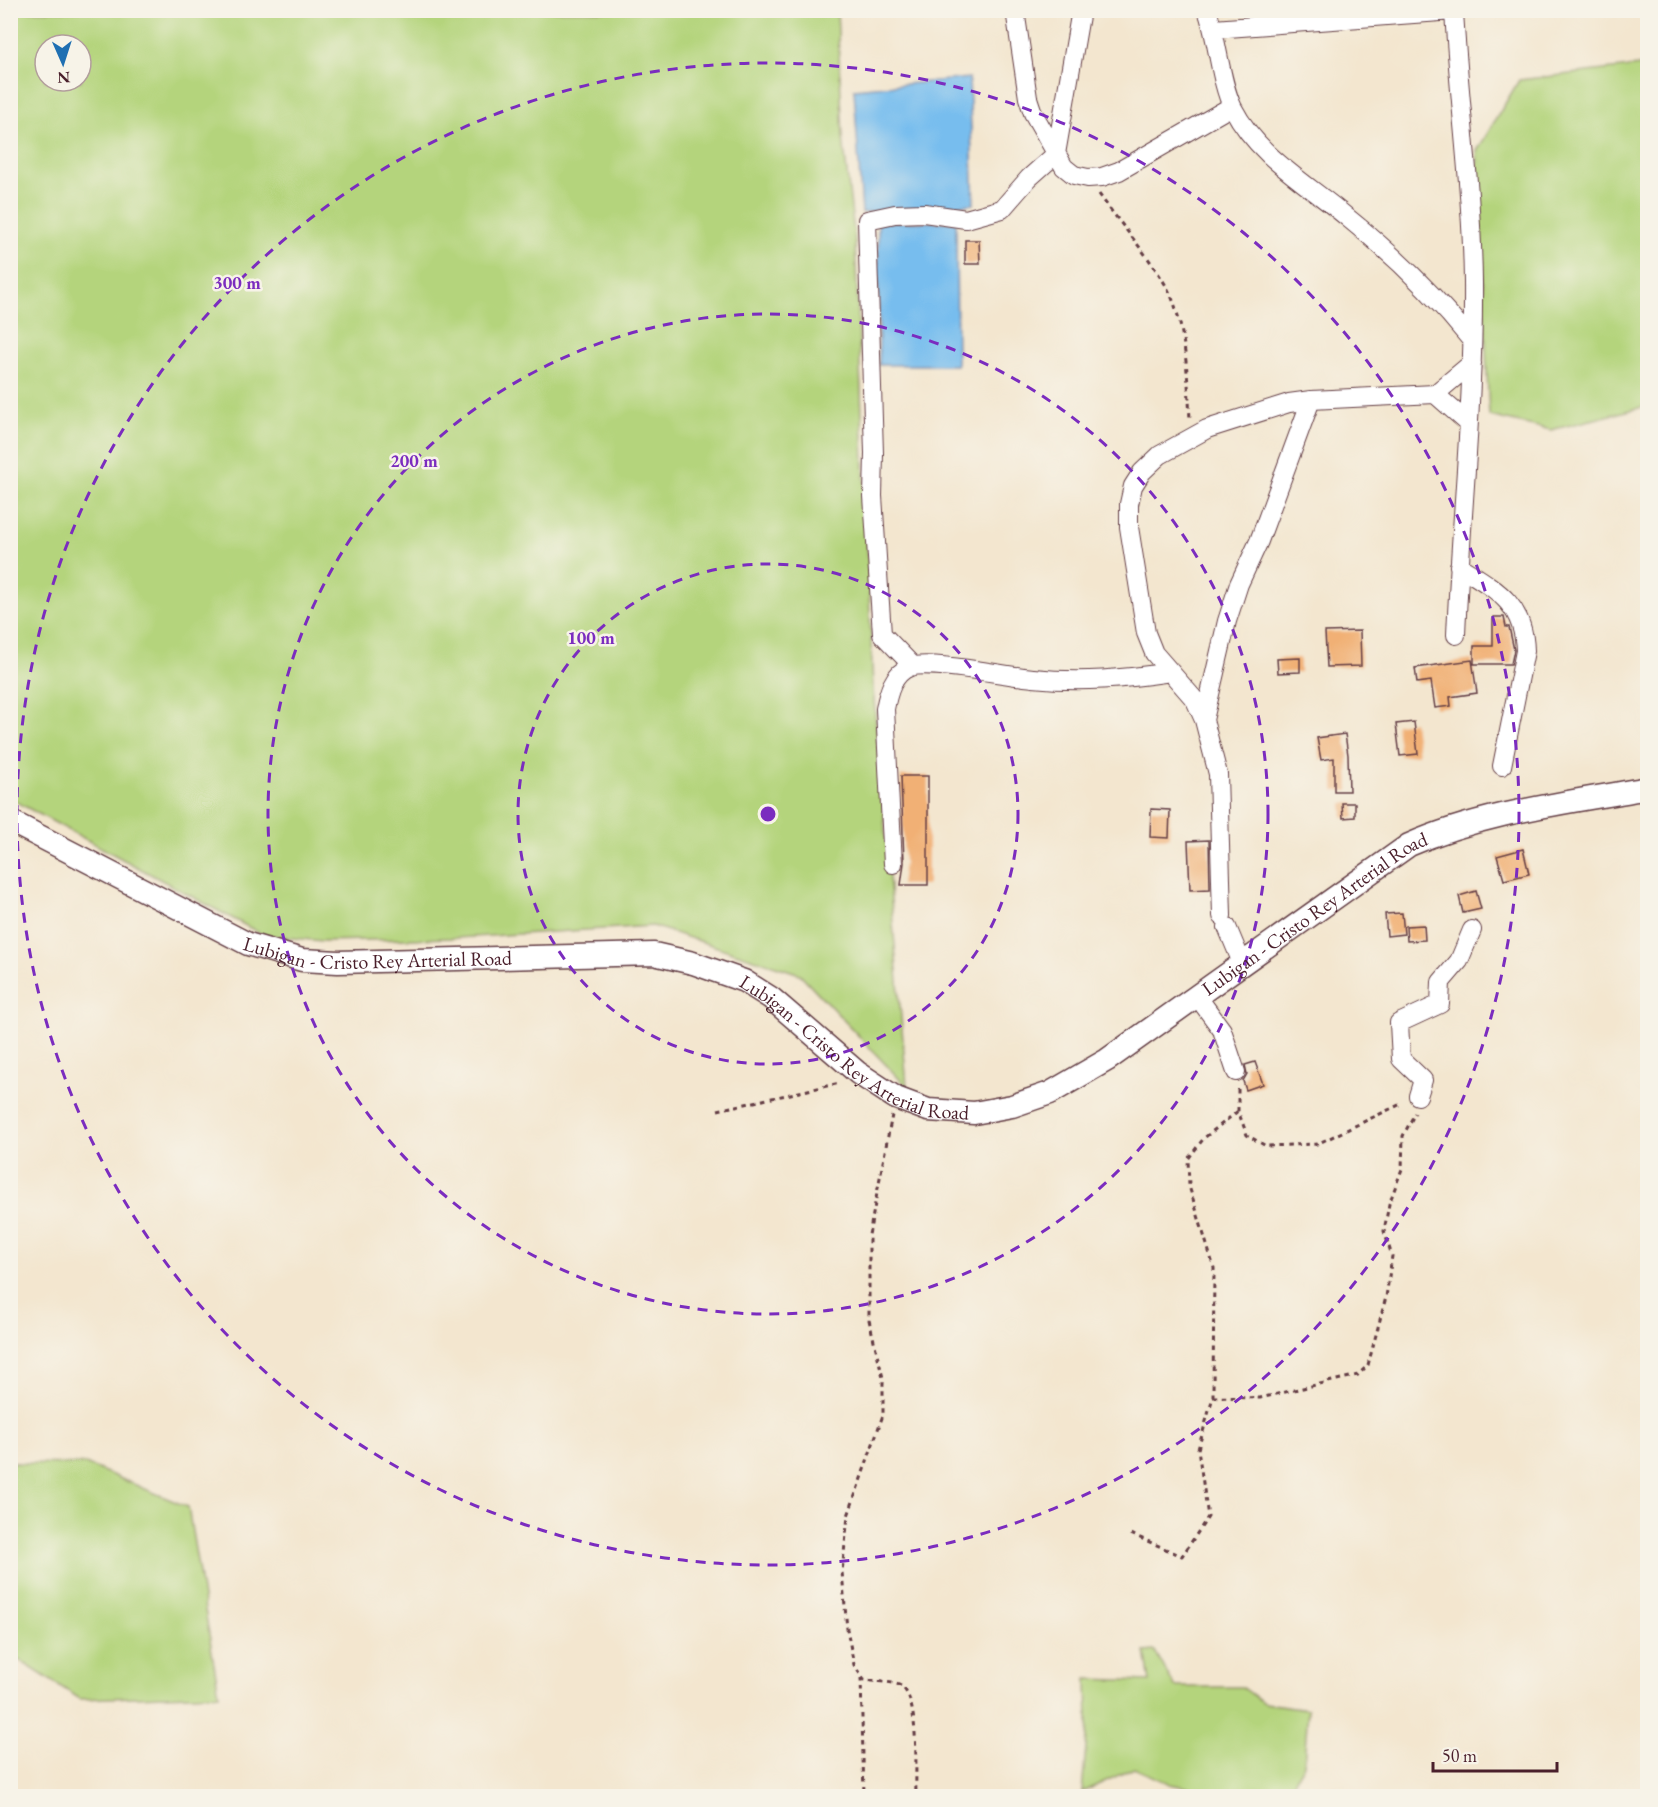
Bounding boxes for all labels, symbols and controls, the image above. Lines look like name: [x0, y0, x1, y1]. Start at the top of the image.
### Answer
north arrow: [33, 33, 93, 93]
text: N: [57, 67, 71, 88]
text: 300 m: [213, 271, 261, 294]
text: 200 m: [390, 449, 438, 472]
text: 100 m: [567, 626, 615, 649]
centre of rings: [758, 804, 778, 824]
street label: Lubigan - Cristo Rey Arterial Road: [1197, 825, 1432, 1002]
street label: Lubigan - Cristo Rey Arterial Road: [240, 930, 513, 975]
street label: Lubigan - Cristo Rey Arterial Road: [735, 969, 971, 1126]
scale bar: [1433, 1735, 1558, 1773]
text: 50 m: [1442, 1744, 1477, 1767]

